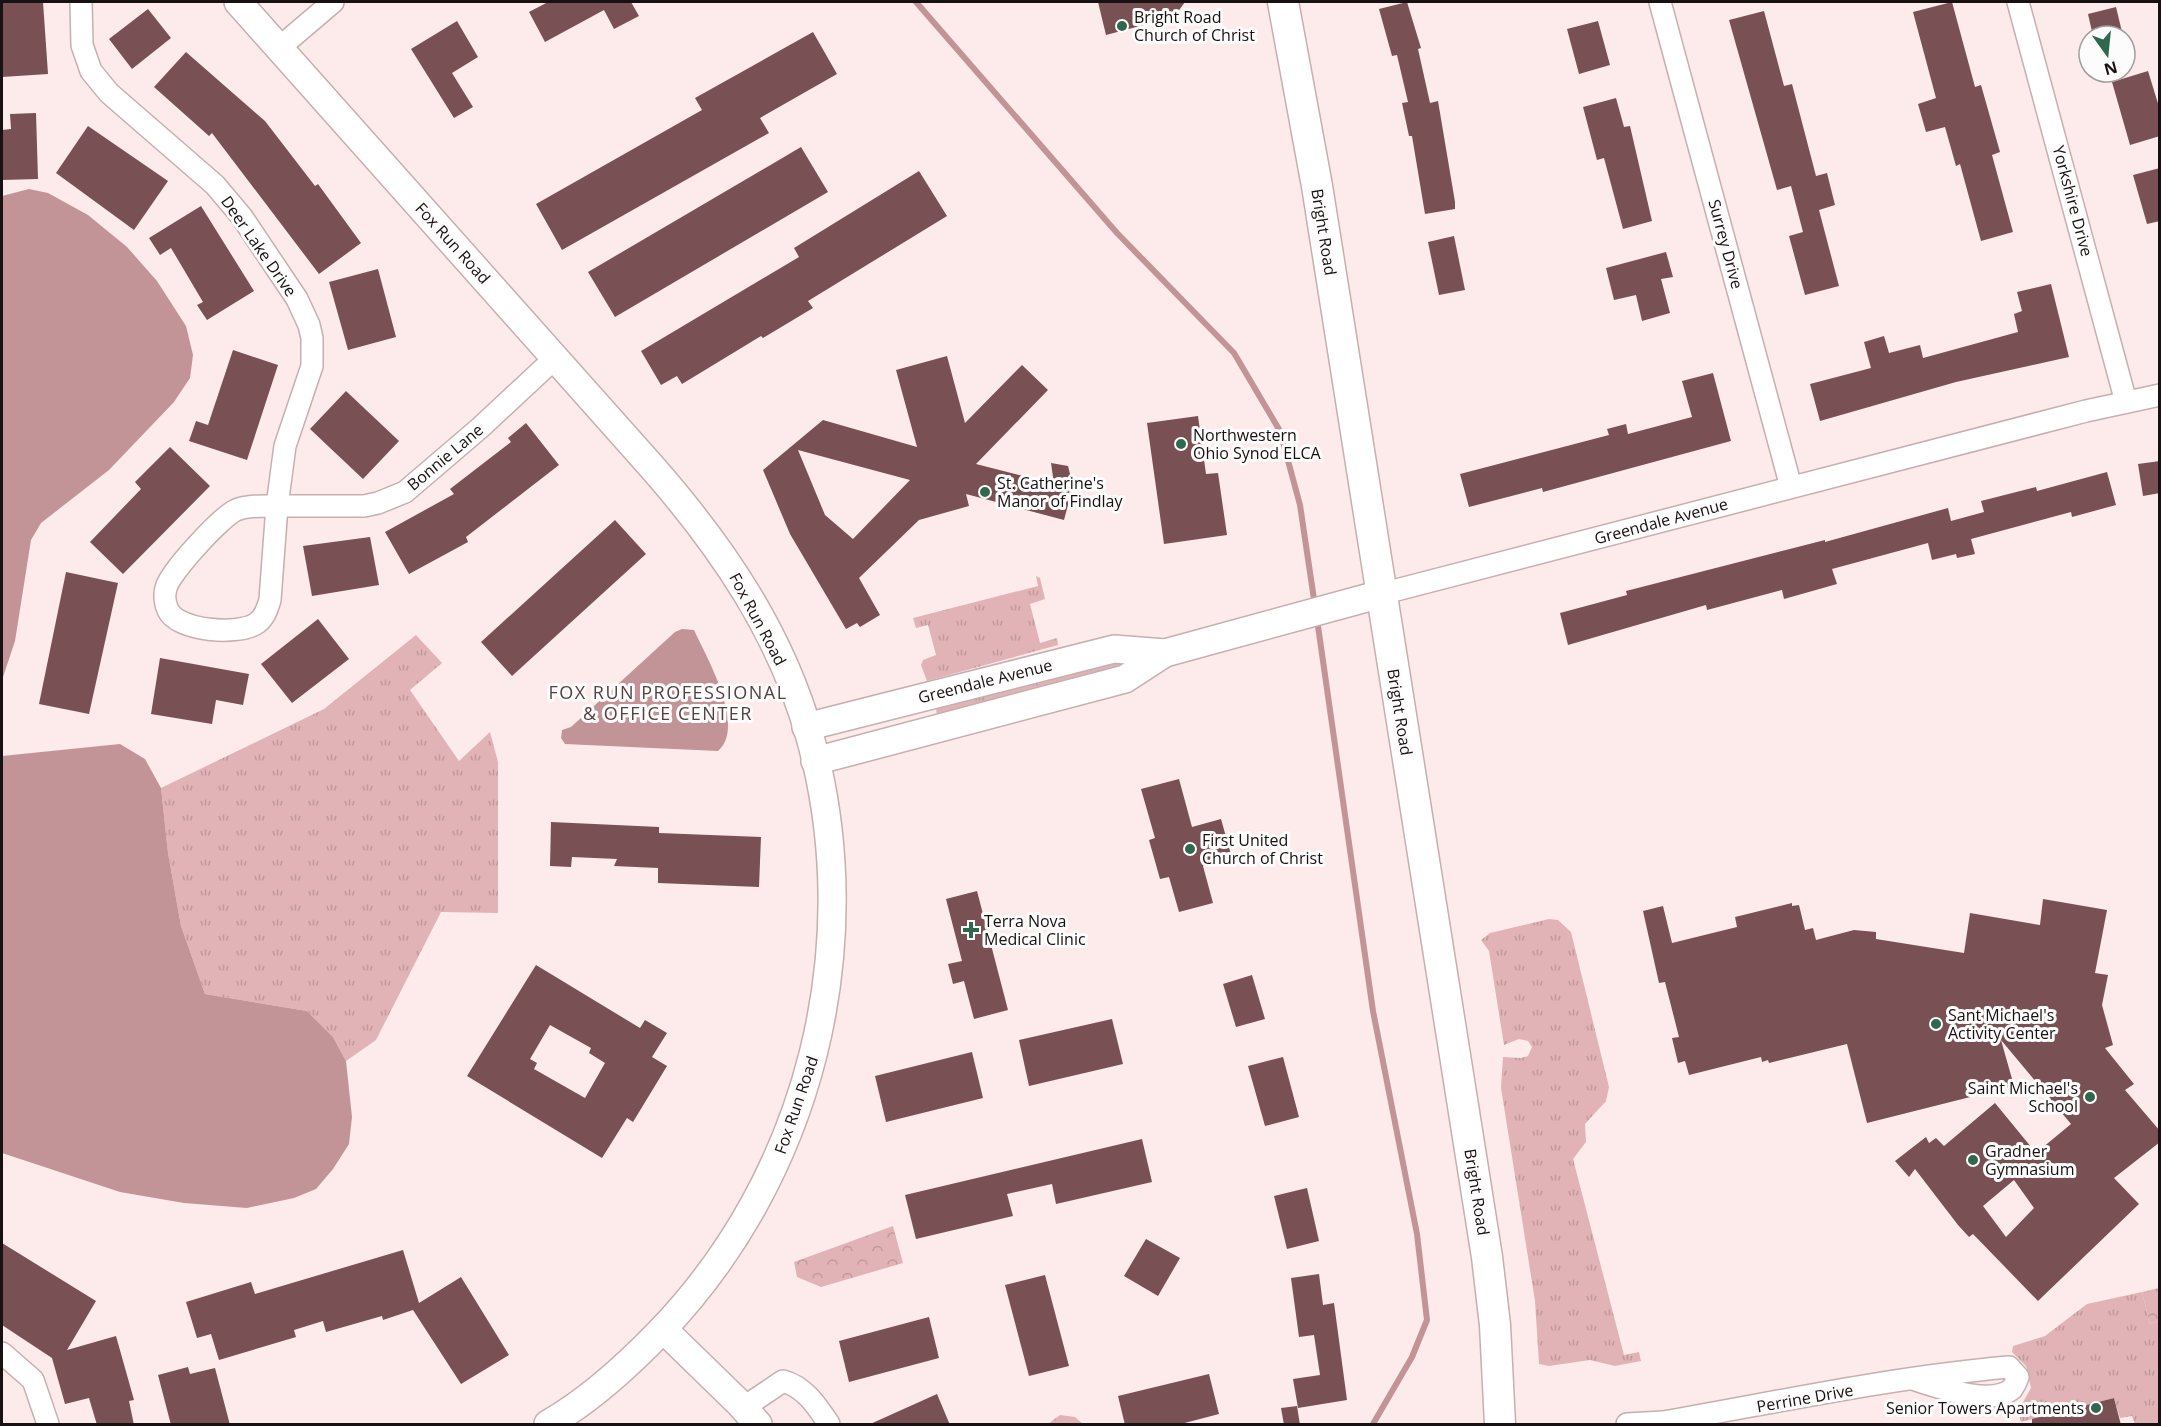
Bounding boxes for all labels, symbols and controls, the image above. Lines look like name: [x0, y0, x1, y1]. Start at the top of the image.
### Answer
place label: Bright Road Church of Christ: [1134, 6, 1255, 46]
marker: Bright Road Church of Christ: [1115, 19, 1129, 33]
north arrow: [2077, 24, 2137, 84]
text: N: [2102, 56, 2120, 81]
street label: Yorkshire Drive: [2048, 143, 2098, 259]
street label: Bright Road: [1306, 187, 1342, 277]
street label: Deer Lake Drive: [216, 191, 302, 301]
street label: Surrey Drive: [1703, 197, 1749, 291]
street label: Fox Run Road: [411, 198, 495, 288]
street label: Bonnie Lane: [402, 419, 488, 495]
place label: Northwestern Ohio Synod ELCA: [1193, 424, 1322, 464]
marker: Northwestern Ohio Synod ELCA: [1174, 437, 1188, 451]
place label: St. Catherine's Manor of Findlay: [997, 472, 1123, 512]
marker: St. Catherine's Manor of Findlay: [978, 485, 992, 499]
street label: Greendale Avenue: [1592, 493, 1730, 549]
street label: Fox Run Road: [724, 569, 792, 669]
street label: Greendale Avenue: [916, 654, 1054, 708]
street label: Bright Road: [1382, 667, 1418, 757]
district label: FOX RUN PROFESSIONAL & OFFICE CENTER: [548, 680, 788, 725]
place label: First United Church of Christ: [1202, 829, 1323, 869]
marker: First United Church of Christ: [1183, 842, 1197, 856]
place label: Terra Nova Medical Clinic: [984, 910, 1086, 950]
marker: Terra Nova Medical Clinic: [962, 921, 980, 939]
place label: Sant Michael's Activity Center: [1948, 1004, 2056, 1044]
marker: Sant Michael's Activity Center: [1929, 1017, 1943, 1031]
street label: Fox Run Road: [769, 1053, 823, 1157]
place label: Saint Michael's School: [1968, 1077, 2078, 1117]
marker: Saint Michael's School: [2083, 1090, 2097, 1104]
place label: Gradner Gymnasium: [1985, 1140, 2074, 1180]
street label: Bright Road: [1459, 1147, 1495, 1237]
marker: Gradner Gymnasium: [1966, 1153, 1980, 1167]
street label: Perrine Drive: [1755, 1379, 1855, 1417]
place label: Senior Towers Apartments: [1886, 1397, 2084, 1419]
marker: Senior Towers Apartments: [2089, 1401, 2103, 1415]

